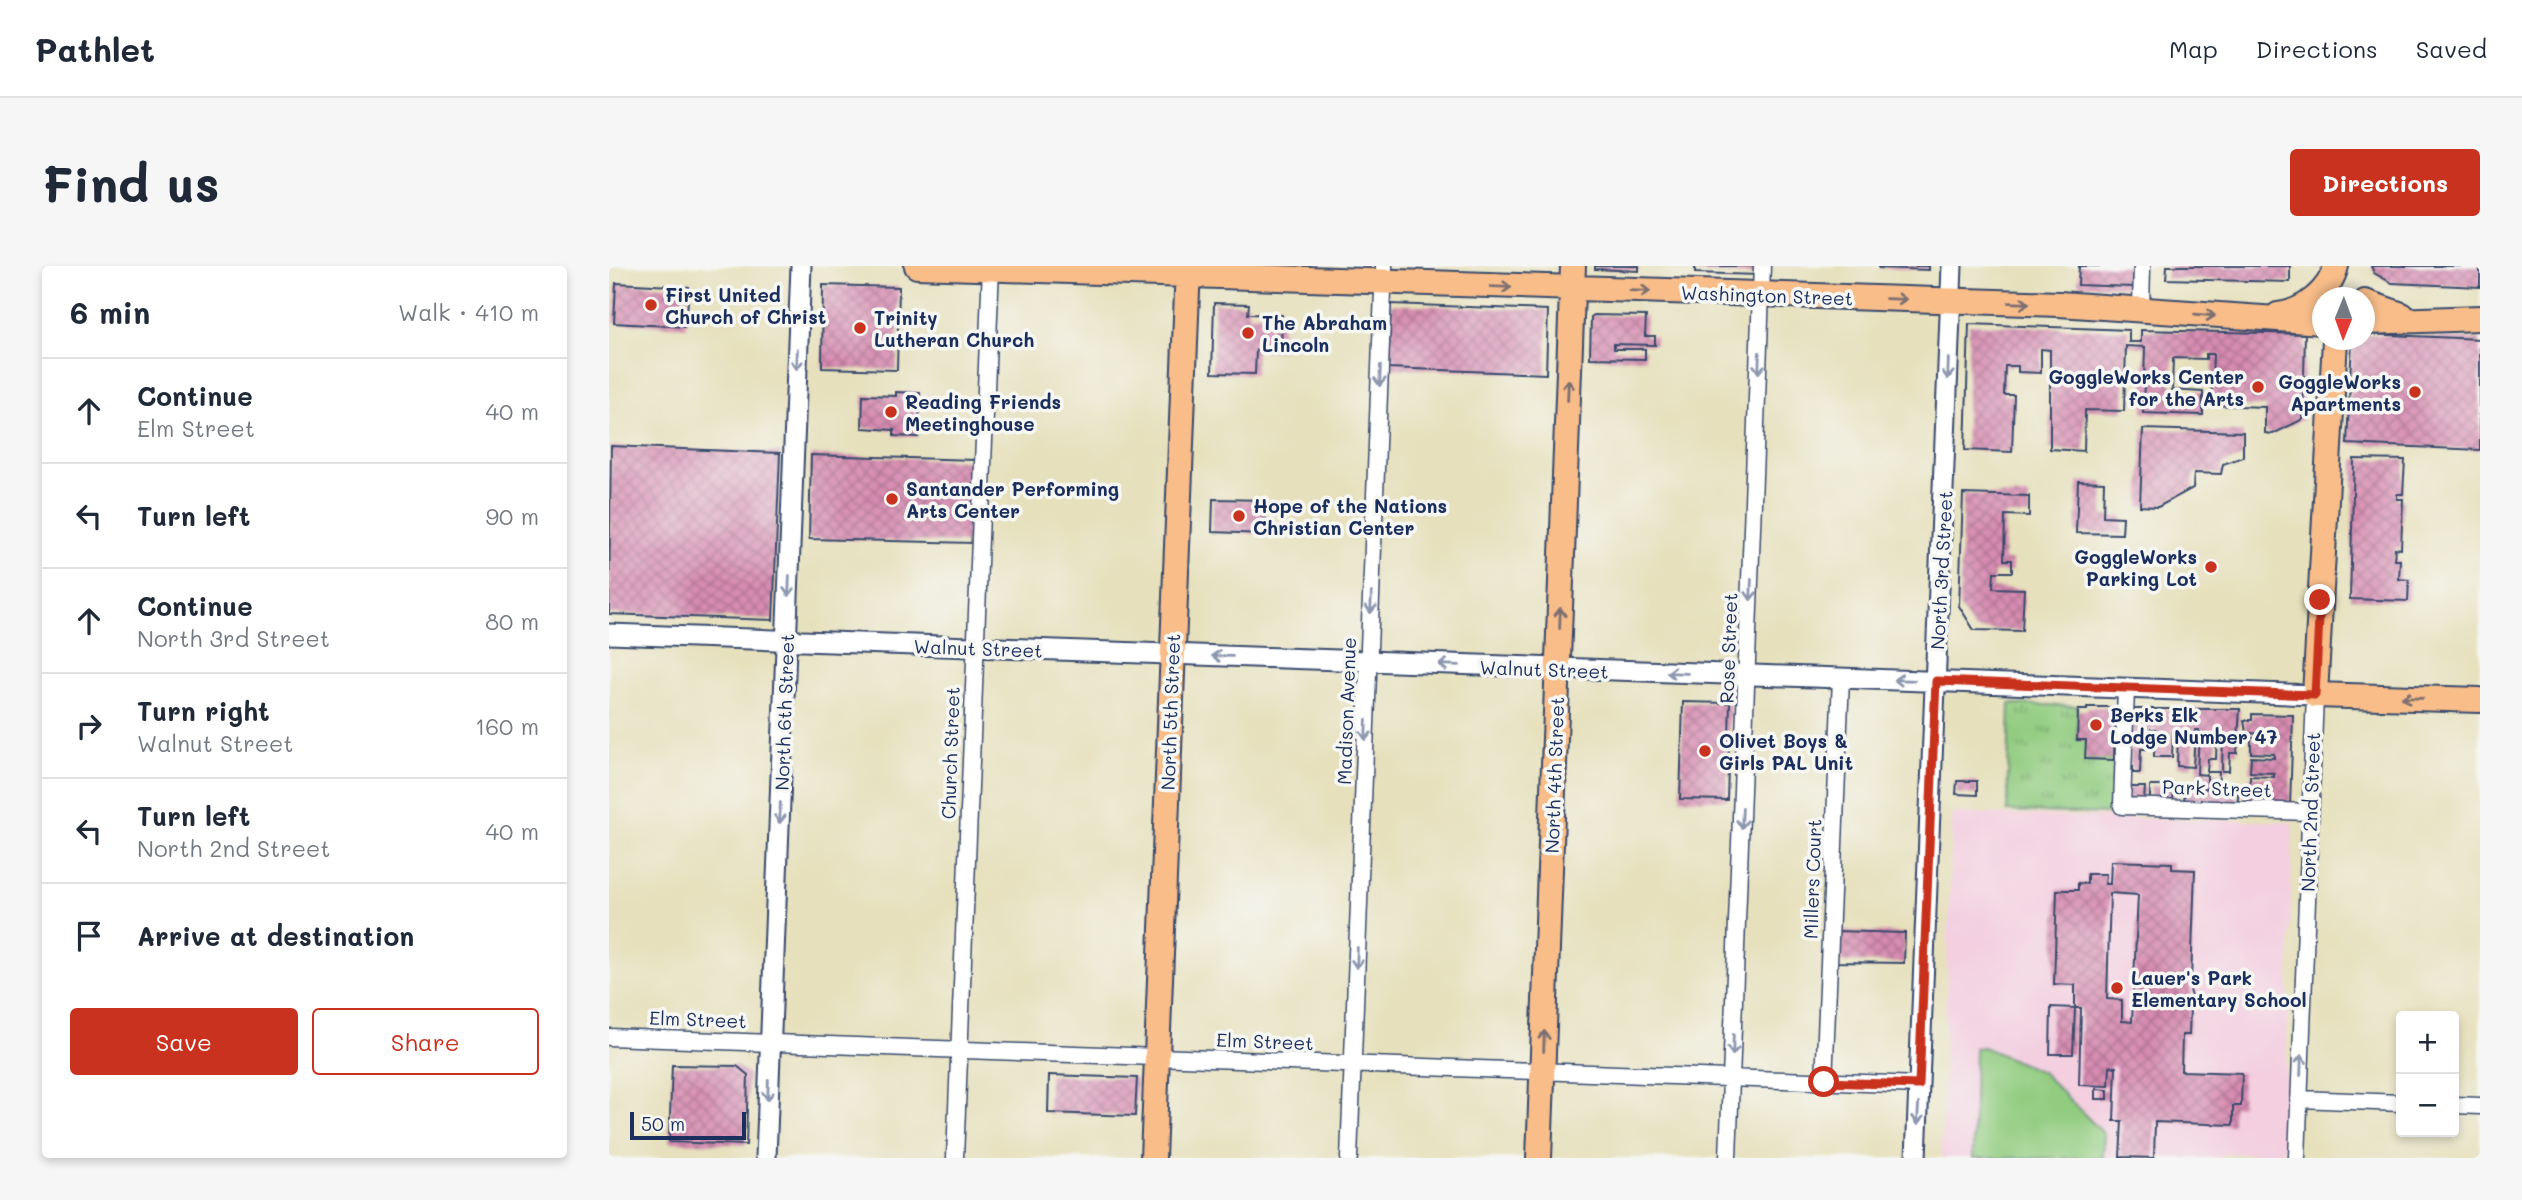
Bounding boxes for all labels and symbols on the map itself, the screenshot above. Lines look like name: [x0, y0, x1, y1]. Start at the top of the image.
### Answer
street label: Washington Street: [1680, 279, 1854, 311]
one-way arrow: [1489, 281, 1512, 294]
place label: First United Church of Christ: [665, 282, 826, 329]
one-way arrow: [1628, 284, 1651, 298]
north arrow: [2312, 287, 2375, 350]
one-way arrow: [1885, 293, 1908, 306]
one-way arrow: [2007, 296, 2030, 310]
marker: First United Church of Christ: [643, 297, 659, 313]
place label: Trinity Lutheran Church: [874, 305, 1034, 352]
one-way arrow: [2193, 309, 2216, 322]
place label: The Abraham Lincoln: [1262, 310, 1387, 357]
marker: Trinity Lutheran Church: [852, 320, 868, 336]
marker: The Abraham Lincoln: [1240, 325, 1256, 341]
one-way arrow: [791, 347, 804, 370]
one-way arrow: [1752, 351, 1765, 374]
one-way arrow: [1942, 357, 1955, 380]
one-way arrow: [1373, 364, 1386, 387]
place label: GoggleWorks Center for the Arts: [2048, 364, 2244, 411]
place label: GoggleWorks Apartments: [2278, 369, 2401, 416]
one-way arrow: [1562, 379, 1575, 402]
marker: GoggleWorks Center for the Arts: [2250, 379, 2266, 395]
marker: GoggleWorks Apartments: [2407, 384, 2423, 400]
place label: Reading Friends Meetinghouse: [905, 389, 1061, 436]
marker: Reading Friends Meetinghouse: [883, 404, 899, 420]
place label: Santander Performing Arts Center: [906, 476, 1119, 523]
street label: North 3rd Street: [1924, 490, 1958, 650]
marker: Santander Performing Arts Center: [884, 491, 900, 507]
place label: Hope of the Nations Christian Center: [1253, 493, 1447, 540]
marker: Hope of the Nations Christian Center: [1231, 508, 1247, 524]
place label: GoggleWorks Parking Lot: [2074, 544, 2197, 591]
marker: GoggleWorks Parking Lot: [2203, 559, 2219, 575]
one-way arrow: [782, 574, 795, 597]
one-way arrow: [1744, 579, 1757, 602]
route end: [2304, 584, 2335, 615]
one-way arrow: [1365, 592, 1378, 615]
street label: Rose Street: [1714, 592, 1742, 704]
one-way arrow: [1554, 606, 1567, 629]
street label: North 6th Street: [769, 633, 799, 791]
street label: Walnut Street: [913, 633, 1043, 663]
street label: North 5th Street: [1155, 633, 1185, 791]
street label: Madison Avenue: [1331, 637, 1361, 785]
one-way arrow: [1211, 650, 1234, 663]
street label: Walnut Street: [1479, 654, 1609, 684]
one-way arrow: [1438, 658, 1461, 672]
one-way arrow: [1665, 667, 1688, 680]
one-way arrow: [1893, 674, 1916, 687]
street label: Church Street: [935, 686, 965, 820]
one-way arrow: [2401, 691, 2424, 704]
street label: North 4th Street: [1539, 696, 1569, 854]
place label: Berks Elk Lodge Number 47: [2110, 702, 2278, 749]
marker: Berks Elk Lodge Number 47: [2088, 717, 2104, 733]
one-way arrow: [1360, 719, 1373, 742]
place label: Olivet Boys & Girls PAL Unit: [1719, 728, 1853, 775]
street label: North 2nd Street: [2295, 732, 2325, 892]
marker: Olivet Boys & Girls PAL Unit: [1697, 743, 1713, 759]
street label: Park Street: [2162, 774, 2272, 802]
one-way arrow: [773, 802, 786, 825]
one-way arrow: [1735, 806, 1748, 829]
street label: Millers Court: [1797, 818, 1827, 940]
one-way arrow: [1351, 946, 1364, 969]
place label: Lauer's Park Elementary School: [2131, 965, 2307, 1012]
marker: Lauer's Park Elementary School: [2109, 980, 2125, 996]
street label: Elm Street: [649, 1005, 747, 1033]
street label: Elm Street: [1216, 1027, 1314, 1055]
one-way arrow: [1537, 1030, 1550, 1053]
one-way arrow: [1726, 1033, 1739, 1056]
one-way arrow: [2294, 1054, 2307, 1077]
route start: [1808, 1066, 1839, 1097]
one-way arrow: [762, 1078, 775, 1101]
one-way arrow: [1912, 1102, 1925, 1125]
scale bar: [630, 1109, 745, 1141]

